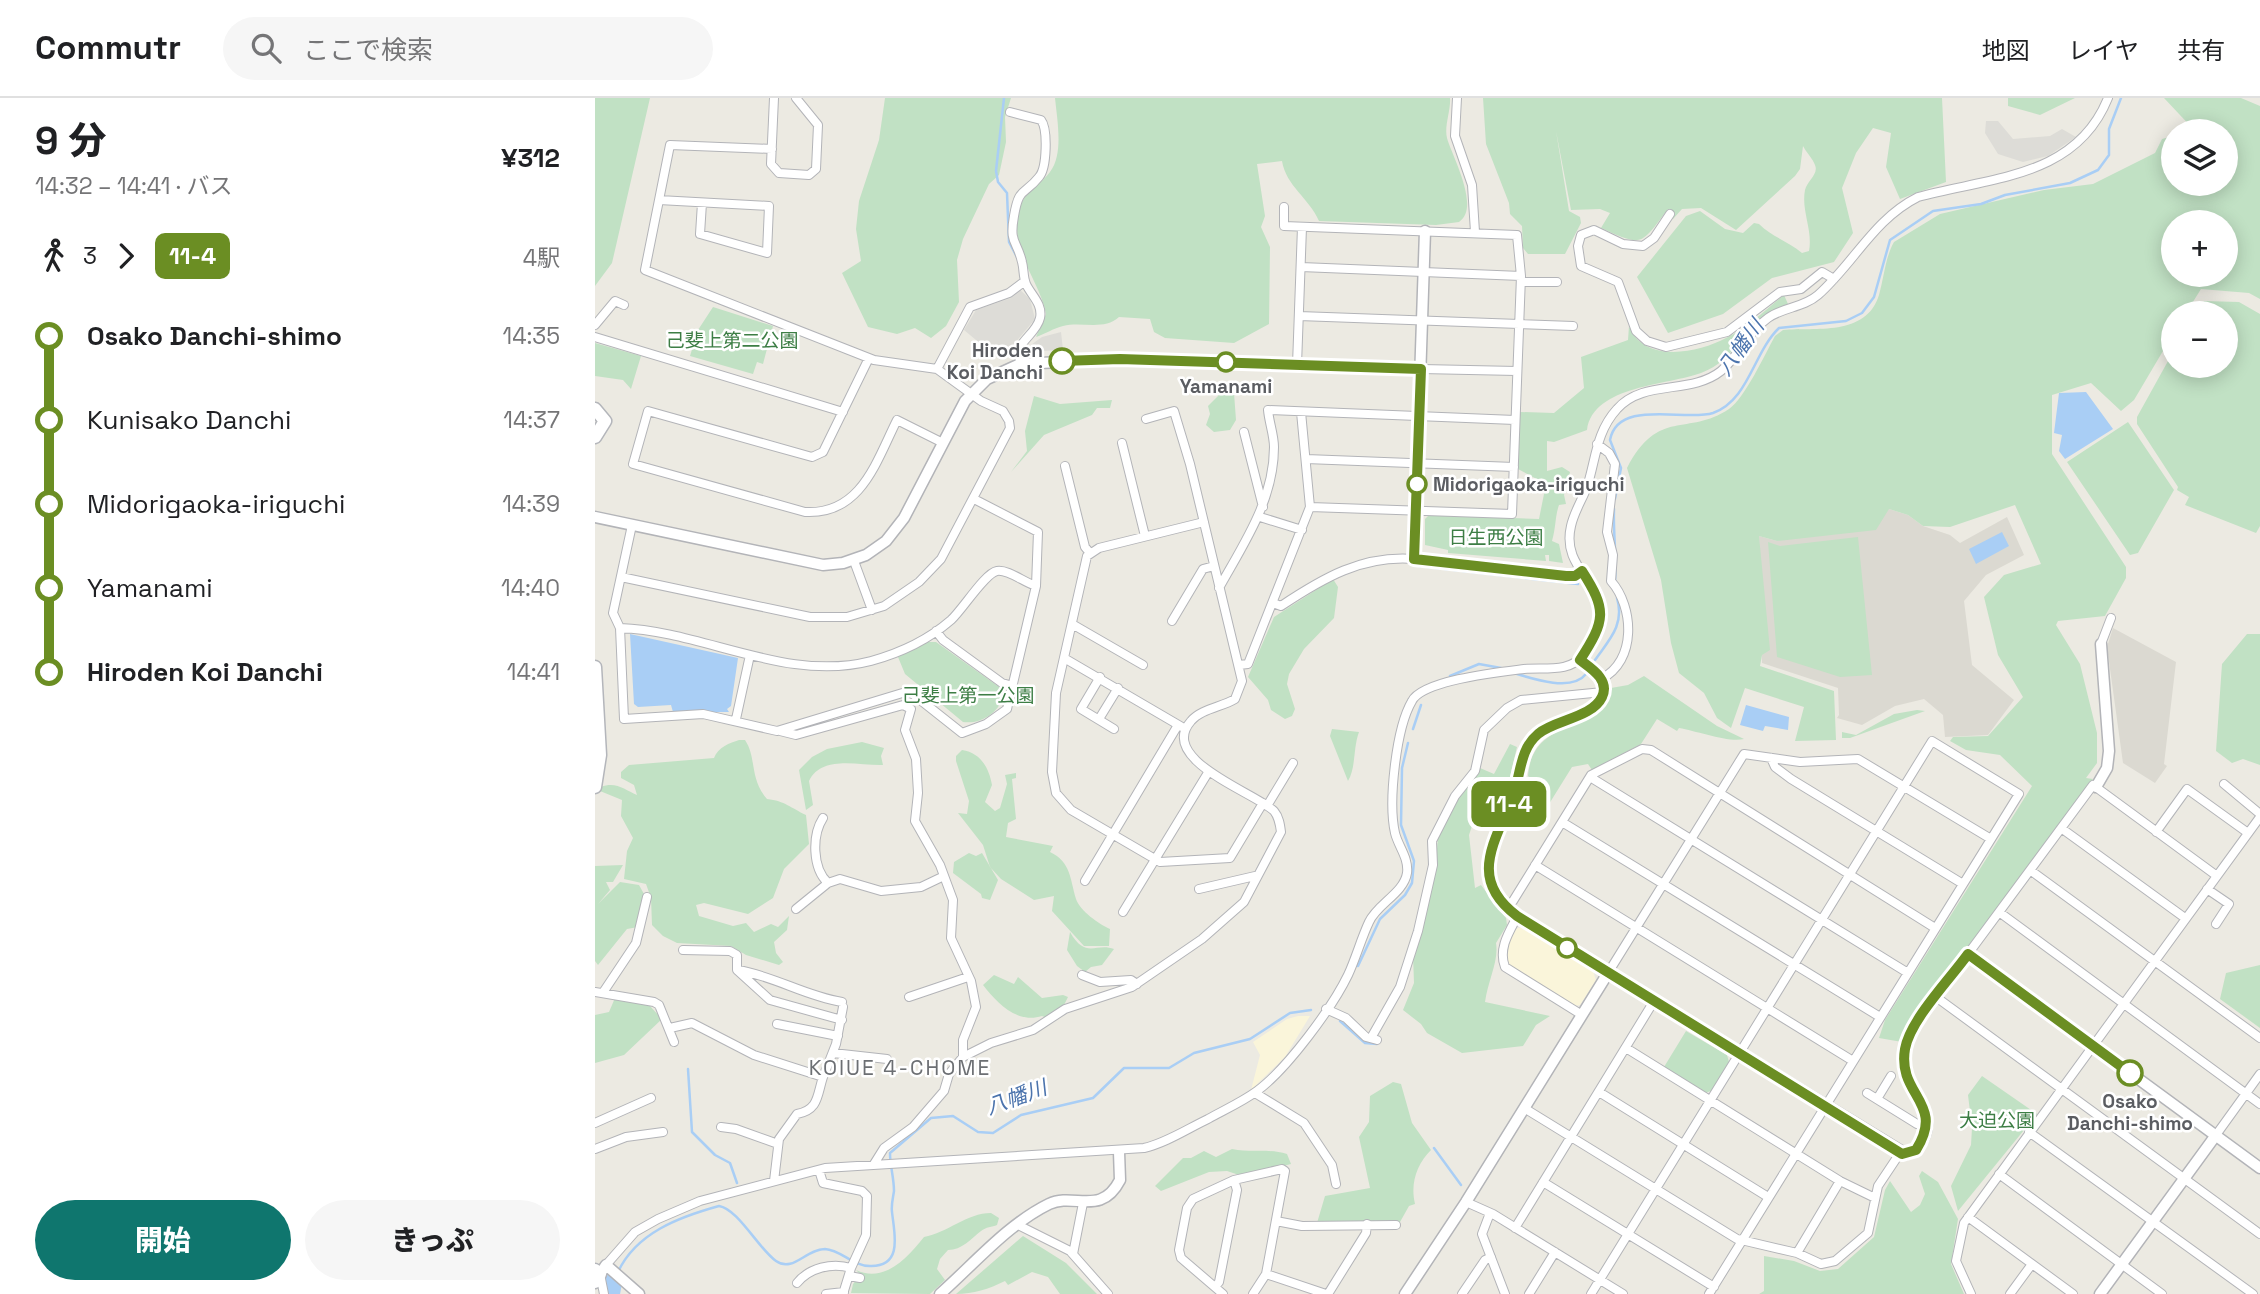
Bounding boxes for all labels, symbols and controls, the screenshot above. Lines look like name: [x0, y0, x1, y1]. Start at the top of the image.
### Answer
search box: [223, 17, 713, 80]
text: Commutr: [35, 27, 181, 69]
icon: search: [247, 29, 285, 67]
text: ここで検索: [303, 33, 433, 67]
text: 地図: [1982, 35, 2030, 66]
text: レイヤ: [2068, 35, 2139, 66]
text: 共有: [2177, 35, 2225, 66]
text: 9 分: [35, 117, 106, 165]
map controls: [2161, 119, 2238, 378]
button: layers: [2161, 119, 2238, 196]
text: ¥312: [501, 141, 560, 175]
text: 14:32 – 14:41 · バス: [35, 171, 232, 201]
button: +: [2161, 210, 2238, 287]
icon: walk: [35, 237, 73, 275]
icon: forward: [107, 237, 145, 275]
text: 11-4: [169, 240, 216, 271]
text: 3: [83, 241, 97, 271]
text: 4駅: [523, 243, 560, 273]
button: −: [2161, 301, 2238, 378]
water label: 八幡川: [1711, 312, 1771, 380]
text: Osako Danchi-shimo: [87, 319, 342, 353]
text: 14:35: [503, 321, 560, 351]
park label: 己斐上第二公園: [665, 328, 799, 353]
place label: Hiroden Koi Danchi: [947, 338, 1043, 385]
marker: Hiroden Koi Danchi: [1049, 348, 1075, 374]
marker: Yamanami: [1216, 352, 1236, 372]
place label: Yamanami: [1180, 374, 1272, 399]
text: Kunisako Danchi: [87, 403, 291, 437]
text: 14:37: [503, 405, 560, 435]
place label: Midorigaoka-iriguchi: [1433, 472, 1625, 497]
marker: Midorigaoka-iriguchi: [1407, 474, 1427, 494]
text: Midorigaoka-iriguchi: [87, 487, 345, 521]
text: 14:39: [502, 489, 560, 519]
park label: 日生西公園: [1448, 525, 1544, 550]
text: Yamanami: [87, 571, 213, 605]
text: 14:40: [501, 573, 560, 603]
text: Hiroden Koi Danchi: [87, 655, 323, 689]
text: 14:41: [507, 657, 560, 687]
park label: 己斐上第一公園: [901, 683, 1035, 708]
line badge: 11-4: [1460, 781, 1558, 827]
text: 11-4: [1485, 788, 1533, 819]
unlabelled marker: [1557, 938, 1577, 958]
district label: KOIUE 4-CHOME: [809, 1054, 991, 1081]
marker: Osako Danchi-shimo: [2117, 1060, 2143, 1086]
water label: 八幡川: [982, 1073, 1052, 1120]
place label: Osako Danchi-shimo: [2067, 1089, 2193, 1136]
park label: 大迫公園: [1959, 1108, 2035, 1133]
button: 開始: [35, 1200, 291, 1280]
button: きっぷ: [305, 1200, 560, 1280]

